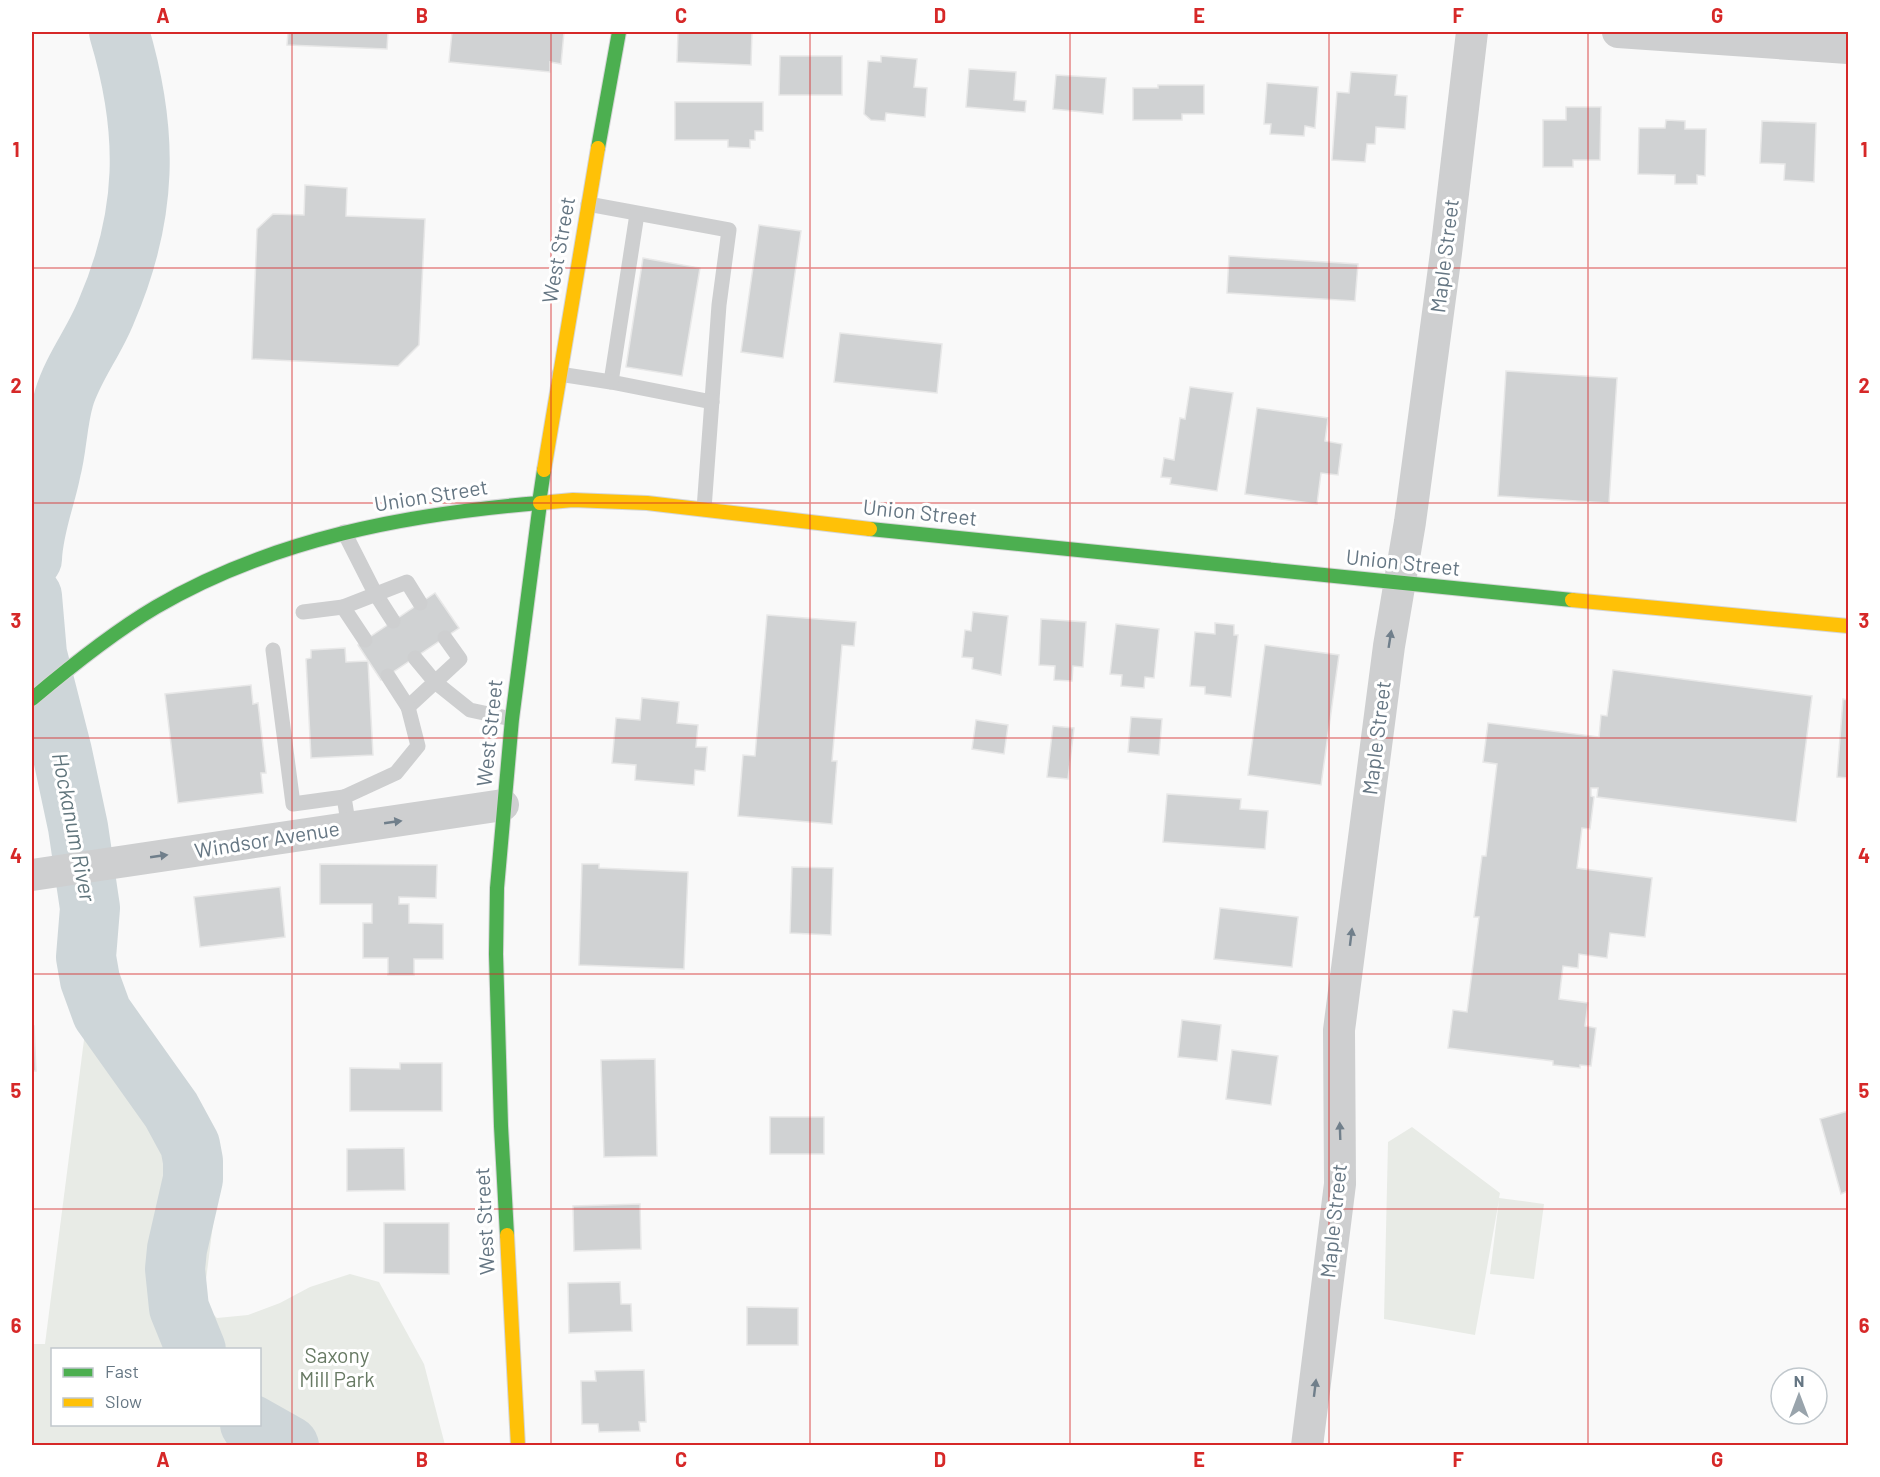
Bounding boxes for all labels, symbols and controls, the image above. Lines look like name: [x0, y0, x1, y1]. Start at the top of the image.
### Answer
text: A: [156, 3, 170, 27]
text: B: [416, 3, 428, 27]
text: C: [675, 3, 687, 27]
text: D: [934, 3, 946, 27]
text: E: [1193, 3, 1205, 27]
text: F: [1452, 3, 1464, 27]
text: G: [1711, 3, 1723, 27]
text: 1: [12, 137, 20, 161]
text: 1: [1860, 137, 1868, 161]
street label: West Street: [536, 195, 579, 305]
street label: Maple Street: [1424, 197, 1463, 314]
text: 2: [10, 373, 22, 397]
text: 2: [1858, 373, 1870, 397]
street label: Union Street: [372, 473, 489, 516]
street label: Union Street: [862, 493, 978, 530]
street label: Union Street: [1345, 543, 1461, 580]
text: 3: [11, 608, 21, 632]
text: 3: [1859, 608, 1869, 632]
one-way arrow: [1385, 630, 1394, 649]
street label: West Street: [470, 678, 507, 788]
street label: Maple Street: [1356, 679, 1395, 796]
water label: Hockanum River: [48, 750, 102, 905]
street label: Windsor Avenue: [192, 815, 341, 862]
one-way arrow: [384, 817, 403, 826]
text: 4: [10, 843, 22, 867]
text: 4: [1858, 843, 1870, 867]
one-way arrow: [149, 852, 168, 861]
one-way arrow: [1347, 927, 1356, 946]
text: 5: [11, 1078, 22, 1102]
text: 5: [1859, 1078, 1870, 1102]
one-way arrow: [1336, 1122, 1345, 1141]
street label: Maple Street: [1314, 1162, 1351, 1279]
street label: West Street: [468, 1167, 499, 1275]
text: 6: [11, 1313, 22, 1337]
text: 6: [1859, 1313, 1870, 1337]
park label: Saxony Mill Park: [299, 1342, 375, 1391]
legend: [51, 1348, 261, 1426]
text: Fast: [105, 1360, 139, 1382]
north arrow: [1769, 1366, 1829, 1426]
text: N: [1794, 1371, 1804, 1390]
one-way arrow: [1310, 1378, 1319, 1397]
text: Slow: [105, 1390, 142, 1412]
text: A: [156, 1447, 170, 1471]
text: B: [416, 1447, 428, 1471]
text: C: [675, 1447, 687, 1471]
text: D: [934, 1447, 946, 1471]
text: E: [1193, 1447, 1205, 1471]
text: F: [1452, 1447, 1464, 1471]
text: G: [1711, 1447, 1723, 1471]

